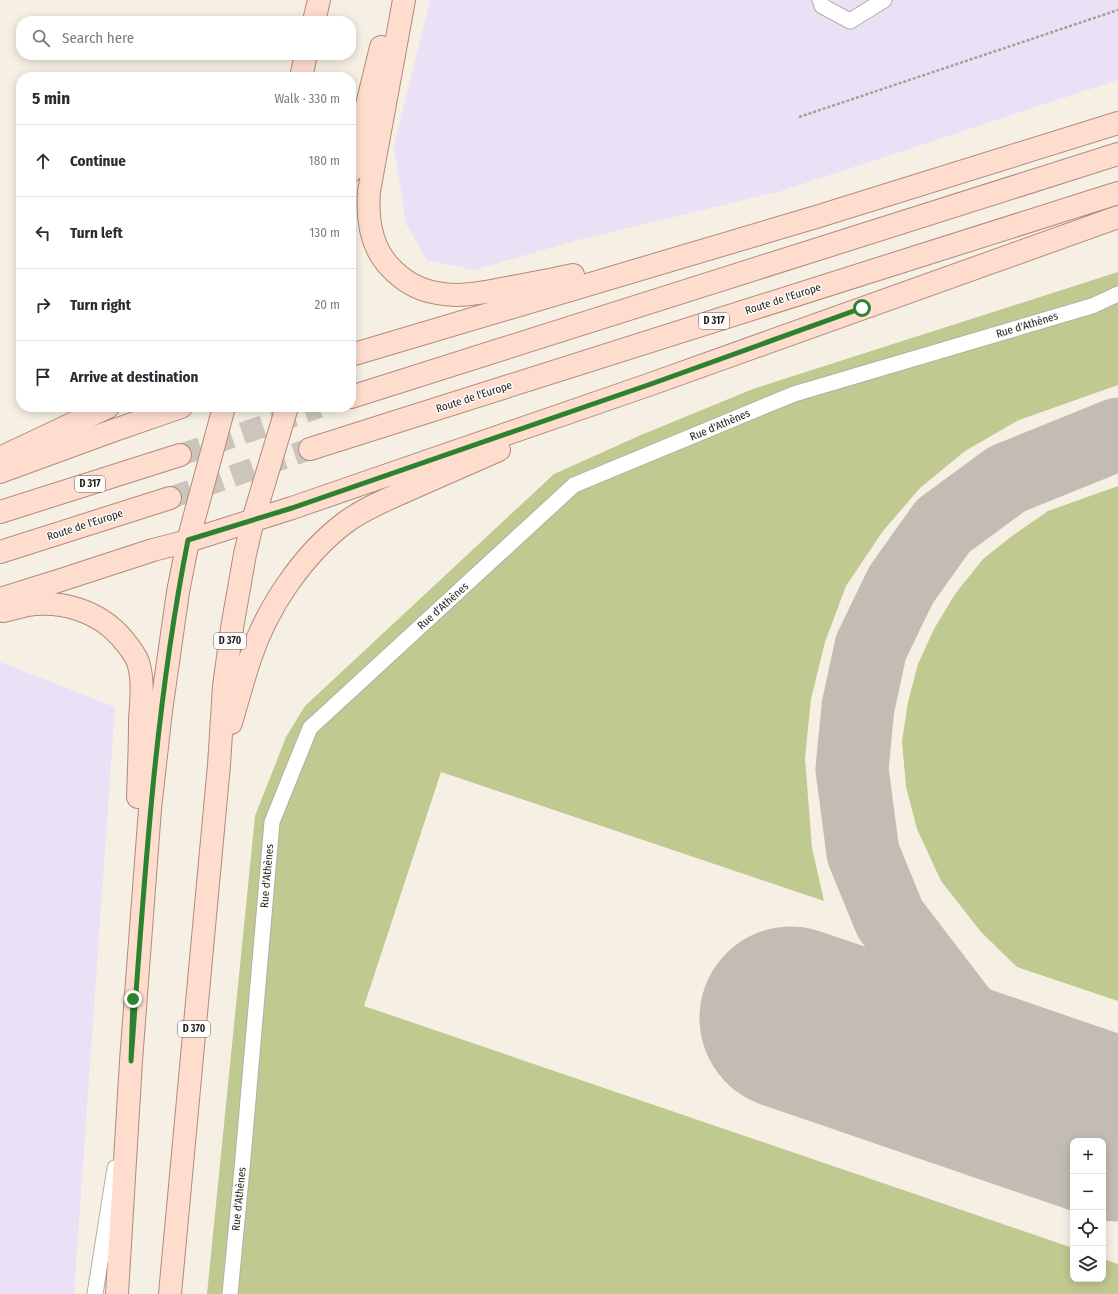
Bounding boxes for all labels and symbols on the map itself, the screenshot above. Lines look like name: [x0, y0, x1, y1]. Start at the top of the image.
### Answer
street label: Route de l'Europe: [743, 281, 823, 317]
route start: [853, 299, 871, 317]
street label: Rue d'Athènes: [994, 309, 1060, 341]
road number: D 317: [699, 313, 729, 329]
street label: Route de l'Europe: [434, 379, 514, 415]
street label: Rue d'Athènes: [688, 406, 752, 444]
road number: D 317: [75, 476, 105, 492]
street label: Route de l'Europe: [45, 507, 125, 543]
street label: Rue d'Athènes: [415, 580, 471, 632]
road number: D 370: [214, 633, 246, 649]
street label: Rue d'Athènes: [258, 843, 276, 908]
route end: [124, 990, 142, 1008]
road number: D 370: [178, 1021, 210, 1037]
street label: Rue d'Athènes: [229, 1166, 249, 1232]

